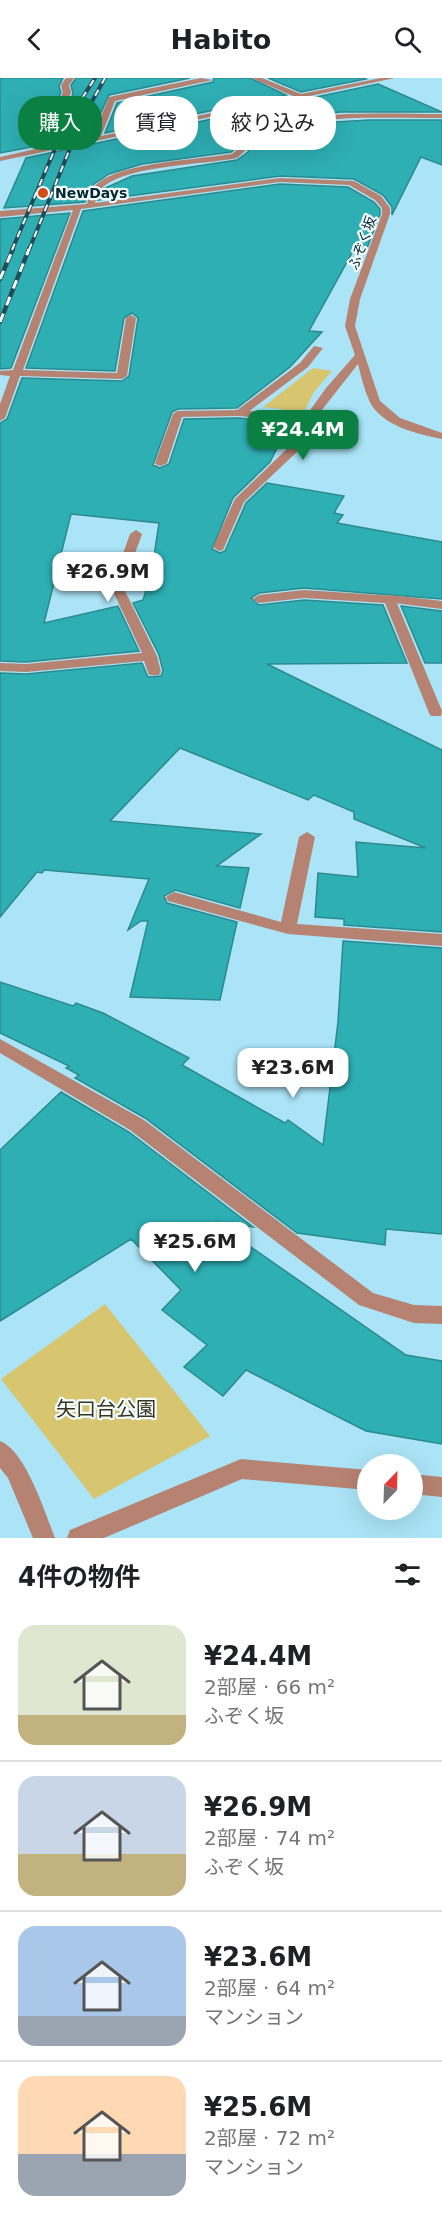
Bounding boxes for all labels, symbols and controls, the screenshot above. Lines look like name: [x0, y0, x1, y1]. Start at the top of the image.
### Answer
icon: back: [18, 23, 51, 56]
icon: search: [391, 23, 424, 56]
text: Habito: [171, 24, 271, 55]
chip: 購入: [18, 96, 102, 150]
chip: 賃貸: [114, 96, 198, 150]
chip: 絞り込み: [210, 96, 336, 150]
place label: NewDays: [55, 185, 127, 201]
marker: NewDays: [36, 186, 50, 200]
street label: ふぞく坂: [345, 214, 379, 272]
pin: ¥24.4M: [254, 410, 352, 461]
text: ¥24.4M: [261, 417, 345, 441]
pin: ¥26.9M: [59, 552, 157, 603]
text: ¥26.9M: [66, 559, 150, 583]
pin: ¥23.6M: [244, 1048, 342, 1099]
text: ¥23.6M: [251, 1055, 335, 1079]
pin: ¥25.6M: [146, 1222, 244, 1273]
text: ¥25.6M: [153, 1229, 237, 1253]
park label: 矢口台公園: [56, 1397, 156, 1421]
north arrow: [357, 1454, 423, 1520]
map controls: [357, 1454, 423, 1520]
icon: filters: [391, 1558, 424, 1591]
text: 4件の物件: [18, 1562, 140, 1592]
text: ¥24.4M: [204, 1641, 312, 1671]
icon: home: [66, 1649, 138, 1721]
text: 2部屋 · 66 m²: [204, 1675, 335, 1699]
text: ふぞく坂: [204, 1704, 284, 1728]
text: ¥26.9M: [204, 1792, 312, 1822]
icon: home: [66, 1800, 138, 1872]
text: 2部屋 · 74 m²: [204, 1826, 335, 1850]
text: ふぞく坂: [204, 1855, 284, 1879]
text: ¥23.6M: [204, 1942, 312, 1972]
icon: home: [66, 1950, 138, 2022]
text: 2部屋 · 64 m²: [204, 1976, 335, 2000]
text: マンション: [204, 2005, 304, 2029]
text: ¥25.6M: [204, 2092, 312, 2122]
icon: home: [66, 2100, 138, 2172]
text: 2部屋 · 72 m²: [204, 2126, 335, 2150]
text: マンション: [204, 2155, 304, 2179]

